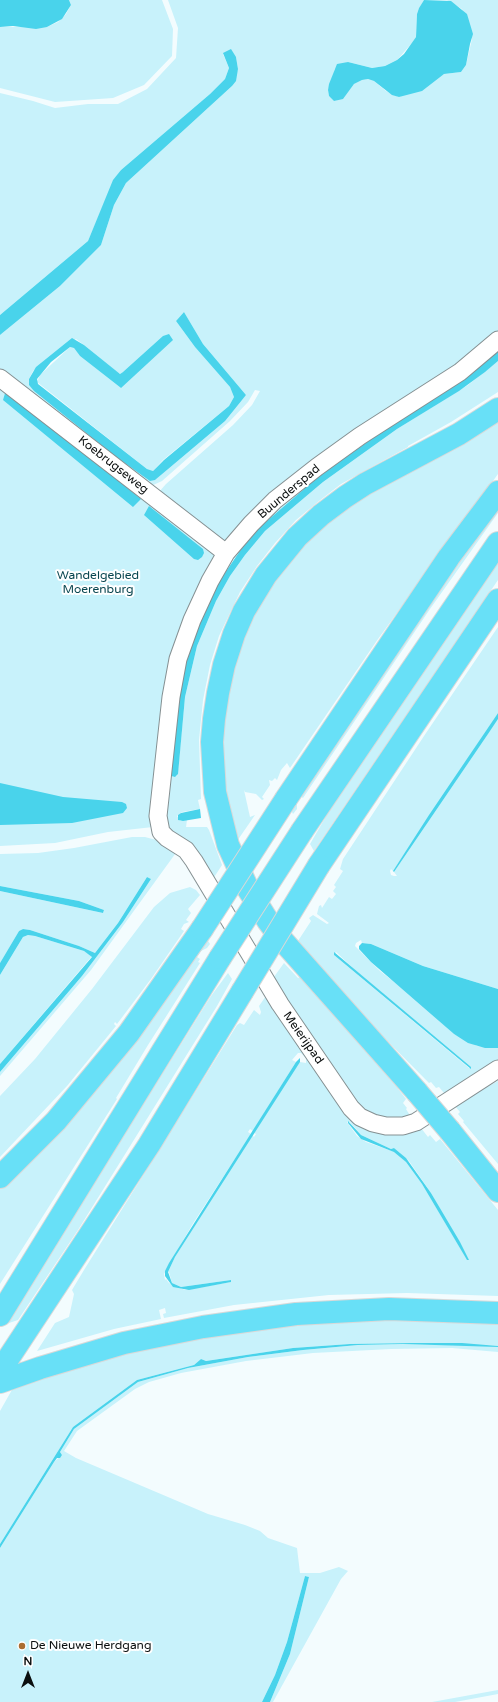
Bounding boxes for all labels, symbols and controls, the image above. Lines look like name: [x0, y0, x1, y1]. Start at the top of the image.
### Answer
street label: Koebrugseweg: [75, 433, 151, 497]
street label: Buunderspad: [255, 462, 323, 522]
park label: Wandelgebied Moerenburg: [57, 569, 139, 597]
street label: Meierijpad: [280, 1009, 326, 1067]
place label: De Nieuwe Herdgang: [30, 1639, 151, 1653]
marker: De Nieuwe Herdgang: [17, 1641, 27, 1651]
north arrow: [8, 1654, 48, 1694]
text: N: [24, 1655, 32, 1668]

